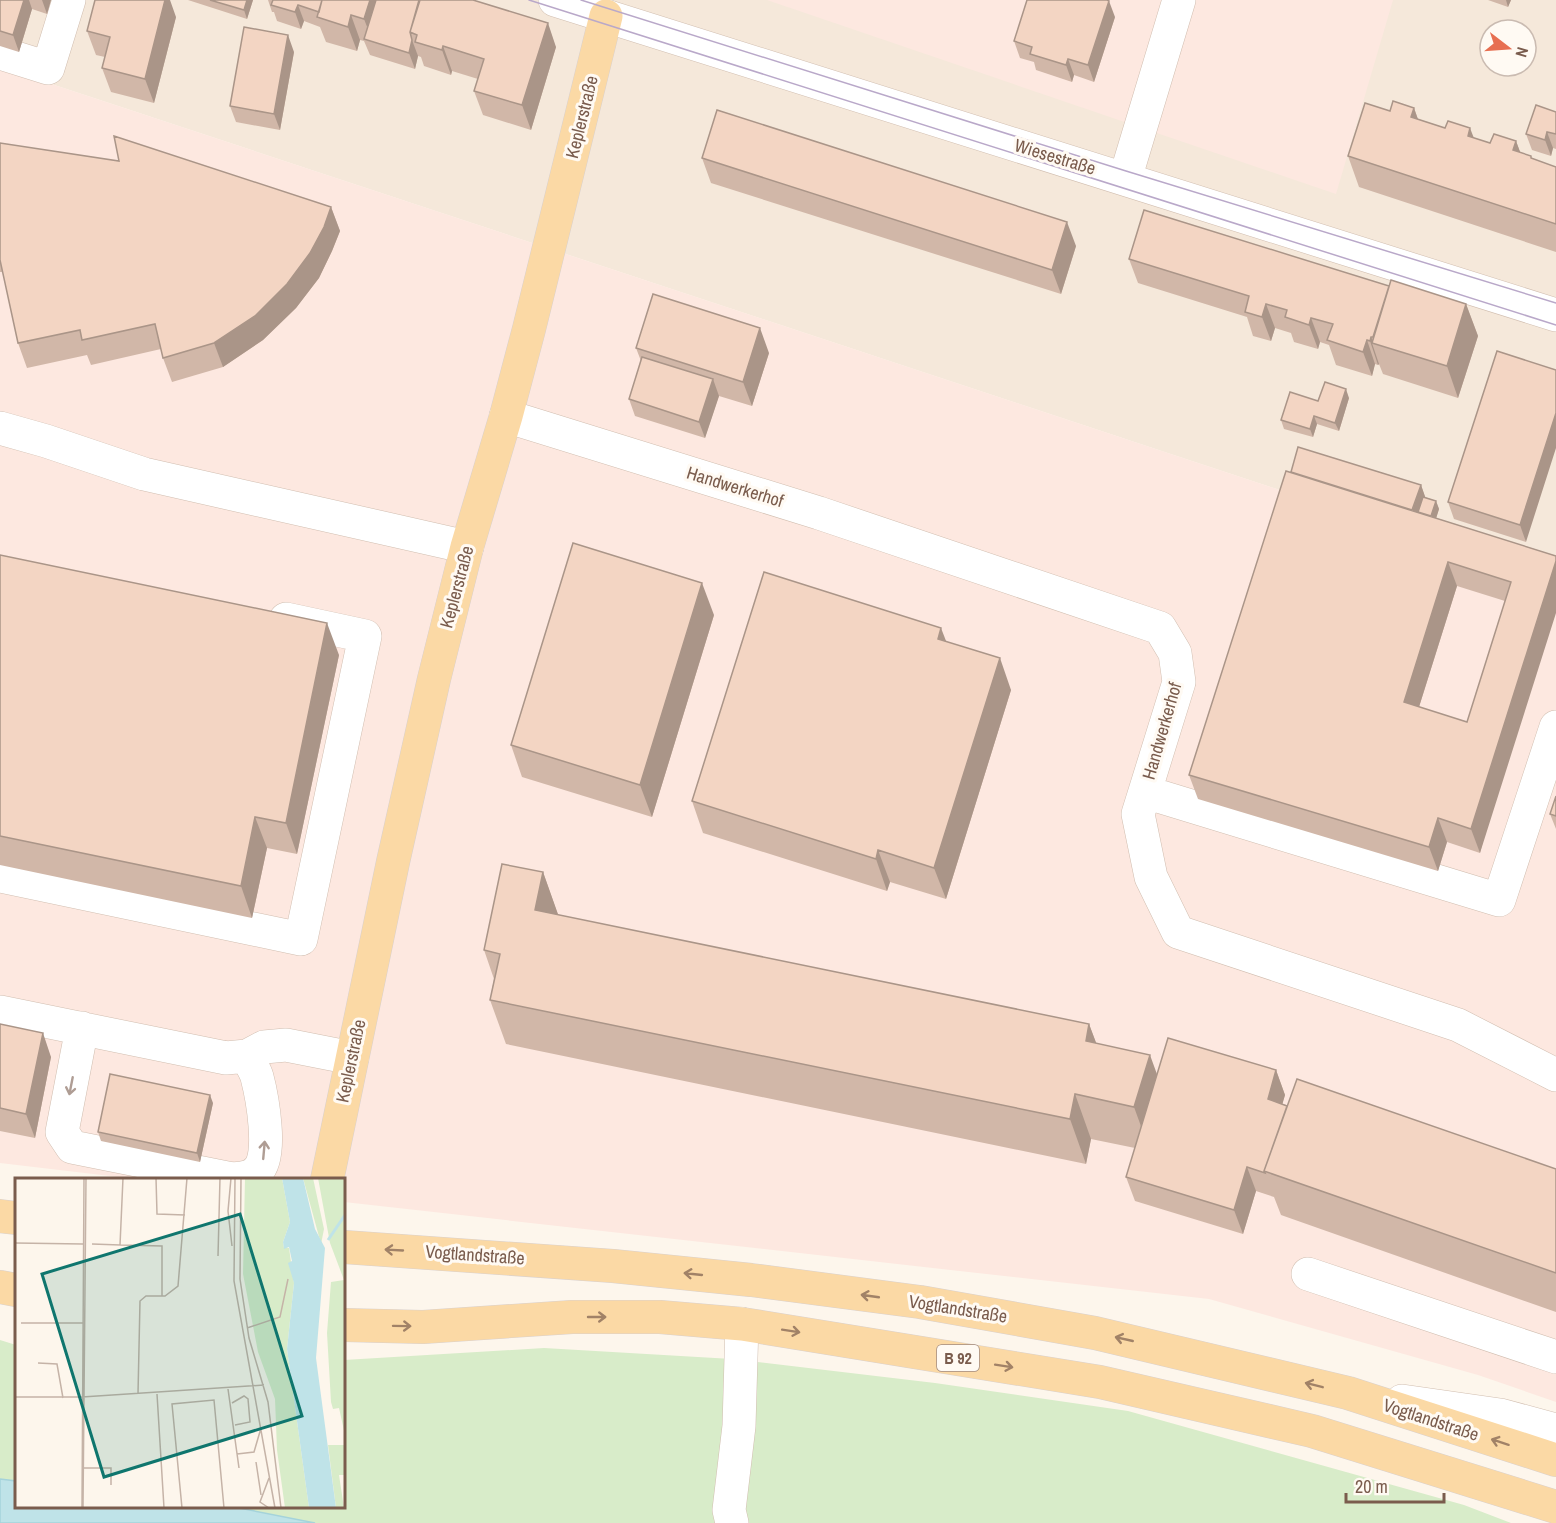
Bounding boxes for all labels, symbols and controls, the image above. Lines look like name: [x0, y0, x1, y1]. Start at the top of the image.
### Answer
north arrow: [1478, 18, 1538, 78]
text: N: [1510, 45, 1534, 60]
street label: Keplerstraße: [559, 73, 604, 161]
street label: Wiesestraße: [1011, 132, 1099, 181]
street label: Handwerkerhof: [684, 460, 788, 513]
street label: Keplerstraße: [434, 543, 480, 631]
street label: Handwerkerhof: [1136, 678, 1188, 782]
street label: Keplerstraße: [329, 1017, 372, 1105]
one-way arrow: [65, 1075, 76, 1095]
one-way arrow: [259, 1141, 270, 1160]
inset map: [15, 1178, 345, 1508]
street label: Vogtlandstraße: [425, 1239, 525, 1270]
one-way arrow: [385, 1244, 405, 1255]
one-way arrow: [684, 1268, 704, 1279]
street label: Vogtlandstraße: [907, 1288, 1009, 1329]
one-way arrow: [861, 1290, 881, 1301]
one-way arrow: [586, 1311, 606, 1323]
one-way arrow: [391, 1320, 411, 1332]
one-way arrow: [780, 1326, 800, 1337]
one-way arrow: [1115, 1333, 1134, 1345]
road number: B 92: [937, 1345, 979, 1371]
one-way arrow: [994, 1361, 1013, 1372]
one-way arrow: [1305, 1378, 1324, 1390]
street label: Vogtlandstraße: [1380, 1392, 1482, 1447]
one-way arrow: [1491, 1436, 1510, 1447]
scale bar: [1346, 1466, 1444, 1504]
text: 20 m: [1355, 1474, 1388, 1499]

